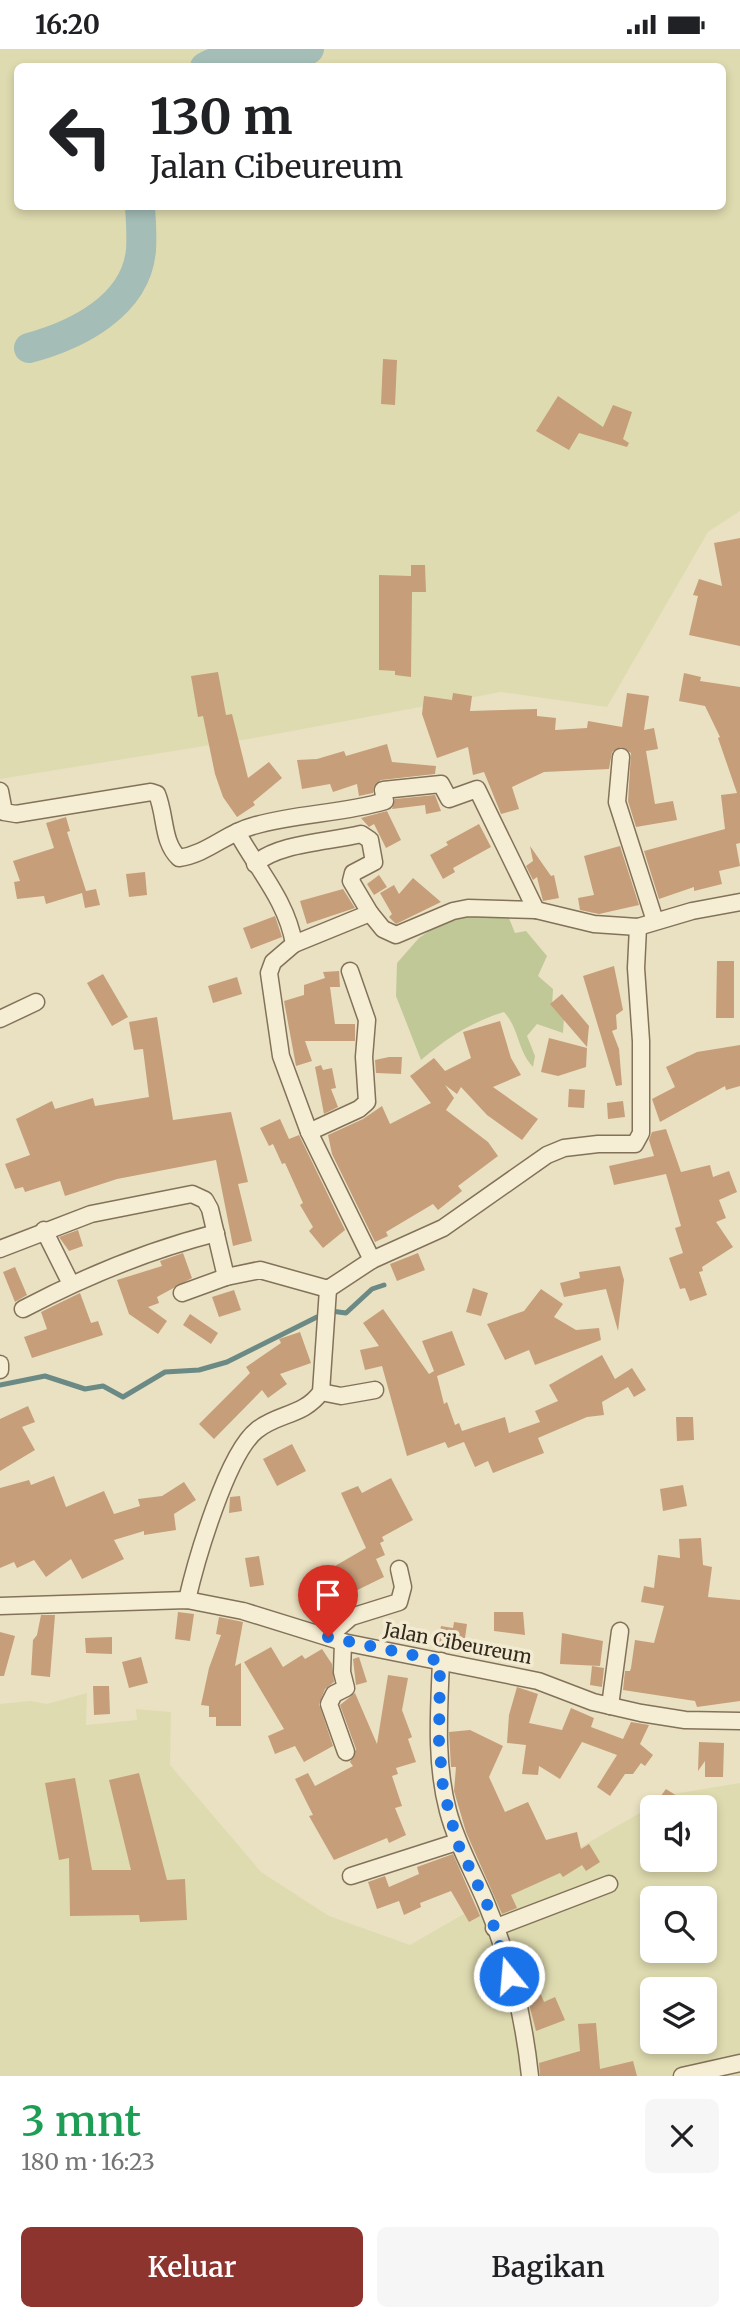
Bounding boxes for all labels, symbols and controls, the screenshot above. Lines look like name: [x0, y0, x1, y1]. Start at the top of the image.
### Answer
text: 16:20: [35, 8, 100, 41]
text: 130 m: [150, 86, 293, 147]
icon: left: [35, 91, 126, 182]
text: Jalan Cibeureum: [150, 147, 403, 187]
pin: [298, 1565, 358, 1637]
icon: arrive: [309, 1576, 347, 1614]
street label: Jalan Cibeureum: [381, 1617, 534, 1669]
map controls: [640, 1795, 717, 2054]
button: sound: [640, 1795, 717, 1872]
button: search: [640, 1886, 717, 1963]
position arrow: [472, 1939, 546, 2013]
button: layers: [640, 1977, 717, 2054]
text: 3 mnt: [21, 2095, 141, 2147]
button: close: [645, 2099, 719, 2173]
text: 180 m · 16:23: [21, 2147, 155, 2176]
button: Keluar: [21, 2227, 363, 2307]
button: Bagikan: [377, 2227, 719, 2307]

